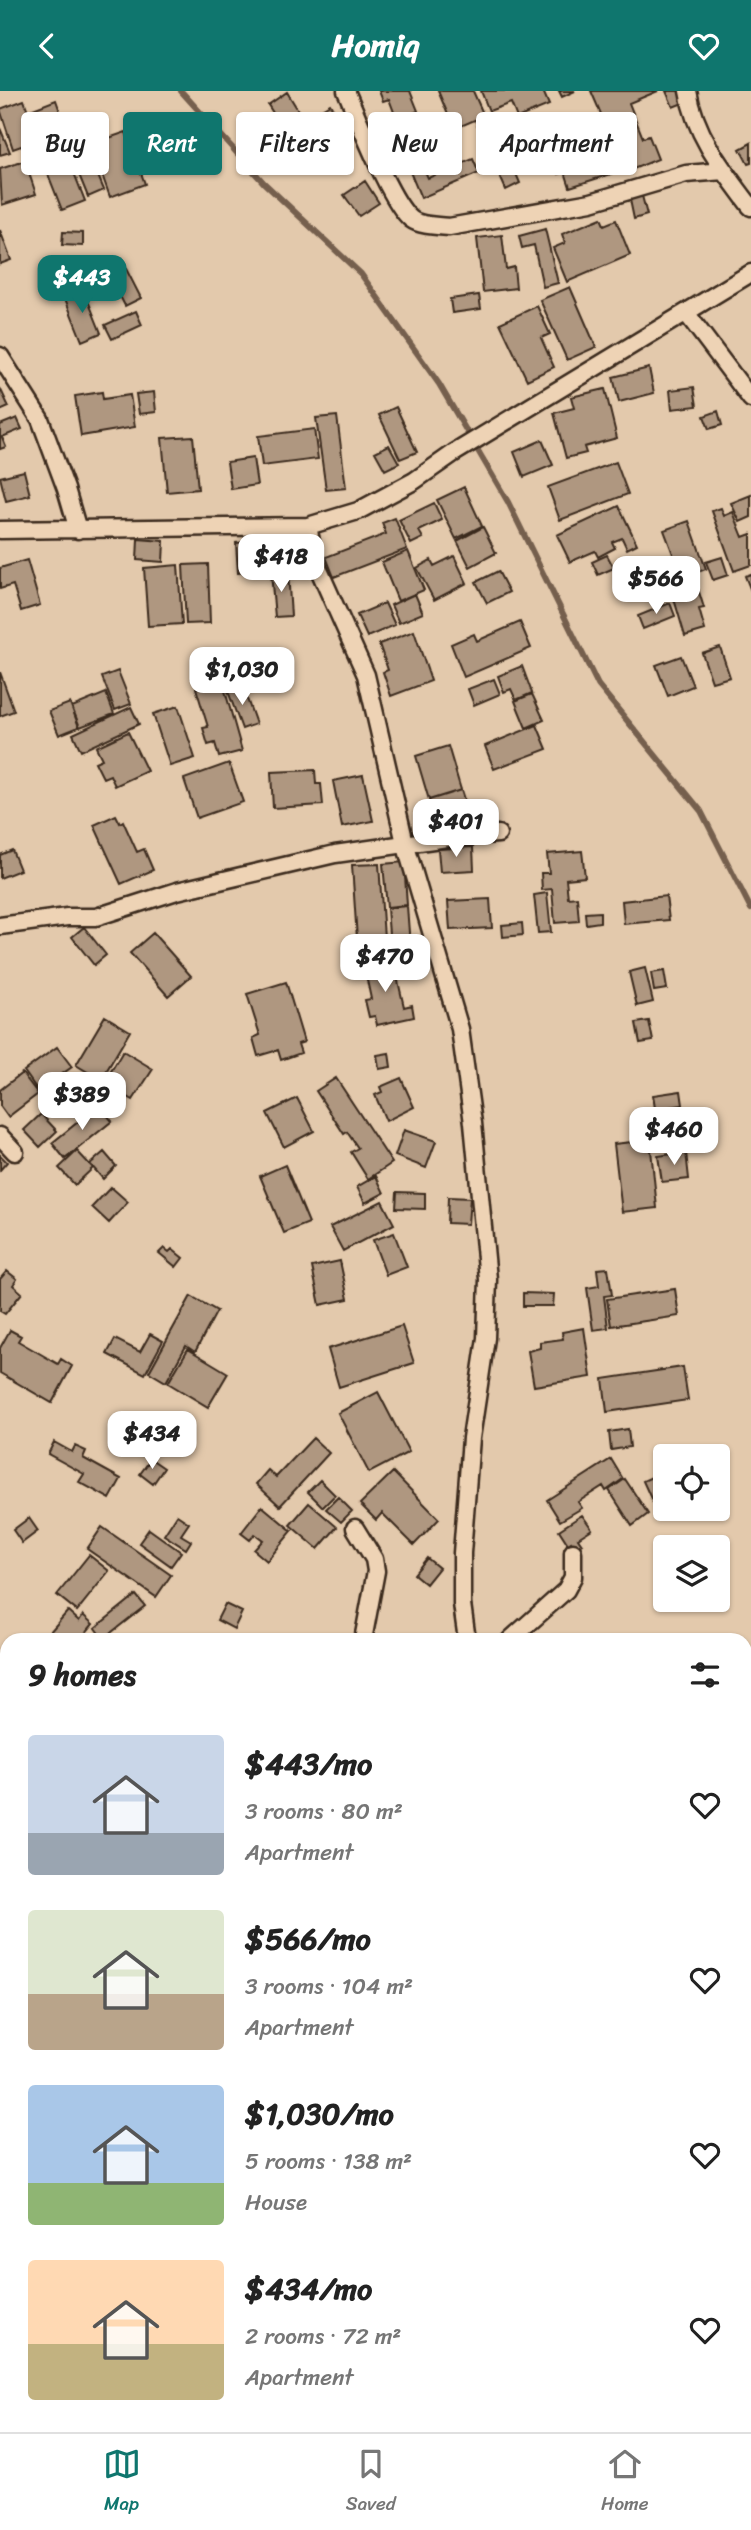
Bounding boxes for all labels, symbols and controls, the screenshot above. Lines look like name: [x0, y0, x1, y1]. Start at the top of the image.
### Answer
text: Homiq: [332, 17, 419, 74]
icon: back: [28, 27, 66, 65]
icon: heart: [685, 27, 723, 65]
chip: Buy: [21, 112, 109, 175]
chip: Rent: [123, 112, 222, 175]
chip: Filters: [236, 112, 354, 175]
chip: New: [368, 112, 462, 175]
chip: Apartment: [476, 112, 637, 175]
pin: $443: [41, 255, 123, 315]
text: $443: [54, 257, 110, 298]
pin: $418: [240, 535, 322, 594]
text: $418: [254, 536, 308, 577]
pin: $566: [615, 557, 697, 616]
text: $566: [628, 558, 684, 599]
pin: $1,030: [185, 647, 299, 707]
text: $1,030: [205, 649, 279, 690]
pin: $401: [415, 799, 497, 859]
text: $401: [429, 801, 483, 842]
pin: $470: [344, 935, 426, 994]
text: $470: [356, 936, 414, 977]
pin: $389: [41, 1073, 123, 1132]
text: $389: [54, 1074, 110, 1115]
pin: $460: [633, 1107, 715, 1167]
text: $460: [645, 1109, 703, 1150]
pin: $434: [111, 1411, 193, 1471]
text: $434: [124, 1413, 180, 1454]
map controls: [653, 1444, 730, 1612]
button: locate: [653, 1444, 730, 1521]
button: layers: [653, 1535, 730, 1612]
text: 9 homes: [28, 1648, 136, 1702]
icon: filters: [686, 1656, 724, 1694]
text: $443/mo: [245, 1737, 372, 1791]
icon: home: [84, 1763, 168, 1847]
icon: heart: [686, 1786, 724, 1824]
text: 3 rooms · 80 m²: [245, 1791, 403, 1832]
text: Apartment: [245, 1832, 354, 1873]
text: $566/mo: [245, 1912, 371, 1966]
icon: home: [84, 1938, 168, 2022]
icon: heart: [686, 1961, 724, 1999]
text: 3 rooms · 104 m²: [245, 1966, 413, 2007]
text: Apartment: [245, 2007, 354, 2048]
text: $1,030/mo: [245, 2087, 394, 2141]
icon: home: [84, 2113, 168, 2197]
icon: heart: [686, 2136, 724, 2174]
text: 5 rooms · 138 m²: [245, 2141, 412, 2182]
text: House: [245, 2182, 307, 2223]
text: $434/mo: [245, 2262, 372, 2316]
icon: home: [84, 2288, 168, 2372]
icon: heart: [686, 2311, 724, 2349]
text: 2 rooms · 72 m²: [245, 2316, 401, 2357]
text: Apartment: [245, 2357, 354, 2398]
tab: Map: [103, 2445, 141, 2520]
tab: Saved: [346, 2445, 396, 2520]
tab: Home: [601, 2445, 648, 2520]

